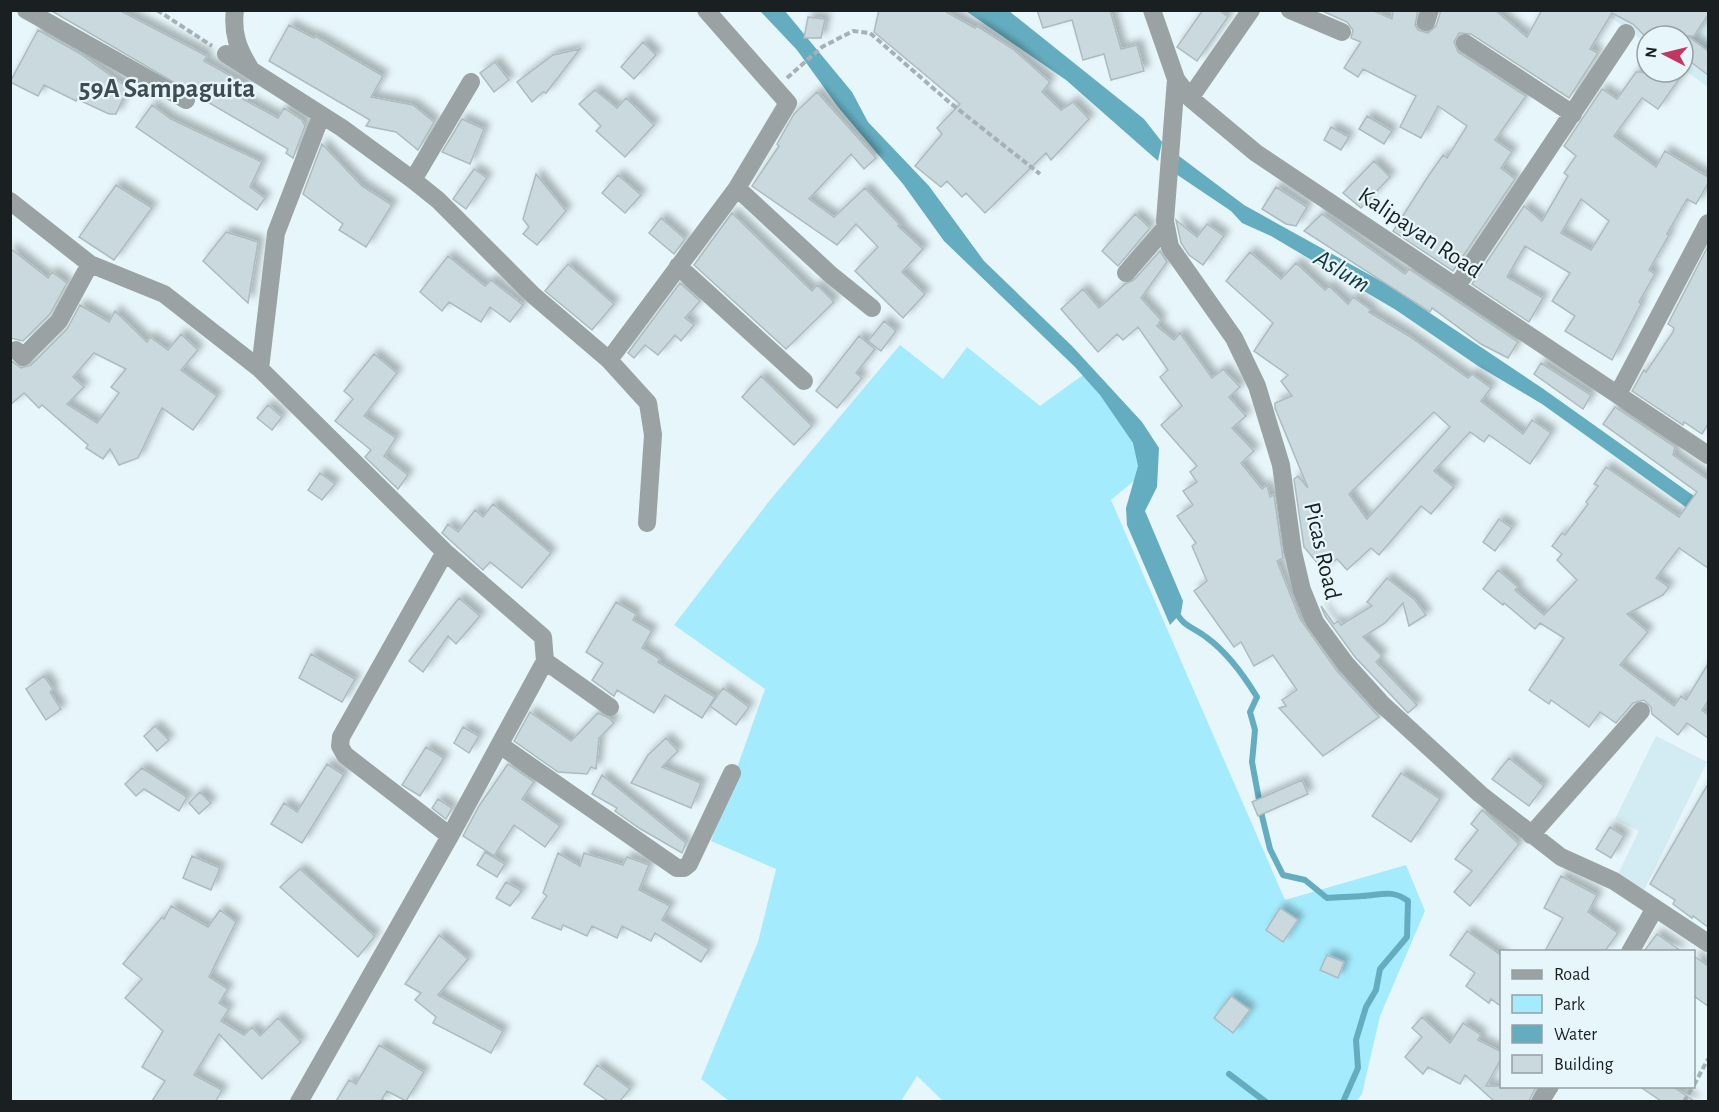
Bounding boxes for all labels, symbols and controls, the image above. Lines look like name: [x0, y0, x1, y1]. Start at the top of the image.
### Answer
north arrow: [1635, 24, 1695, 84]
text: N: [1642, 46, 1660, 59]
district label: 59A Sampaguita: [79, 75, 255, 102]
street label: Kalipayan Road: [1354, 183, 1486, 283]
water label: Aslum: [1309, 244, 1374, 298]
street label: Picas Road: [1299, 500, 1345, 602]
legend: [1500, 950, 1695, 1088]
text: Road: [1554, 966, 1590, 984]
text: Park: [1554, 996, 1586, 1014]
text: Water: [1554, 1026, 1597, 1044]
text: Building: [1554, 1056, 1614, 1074]

